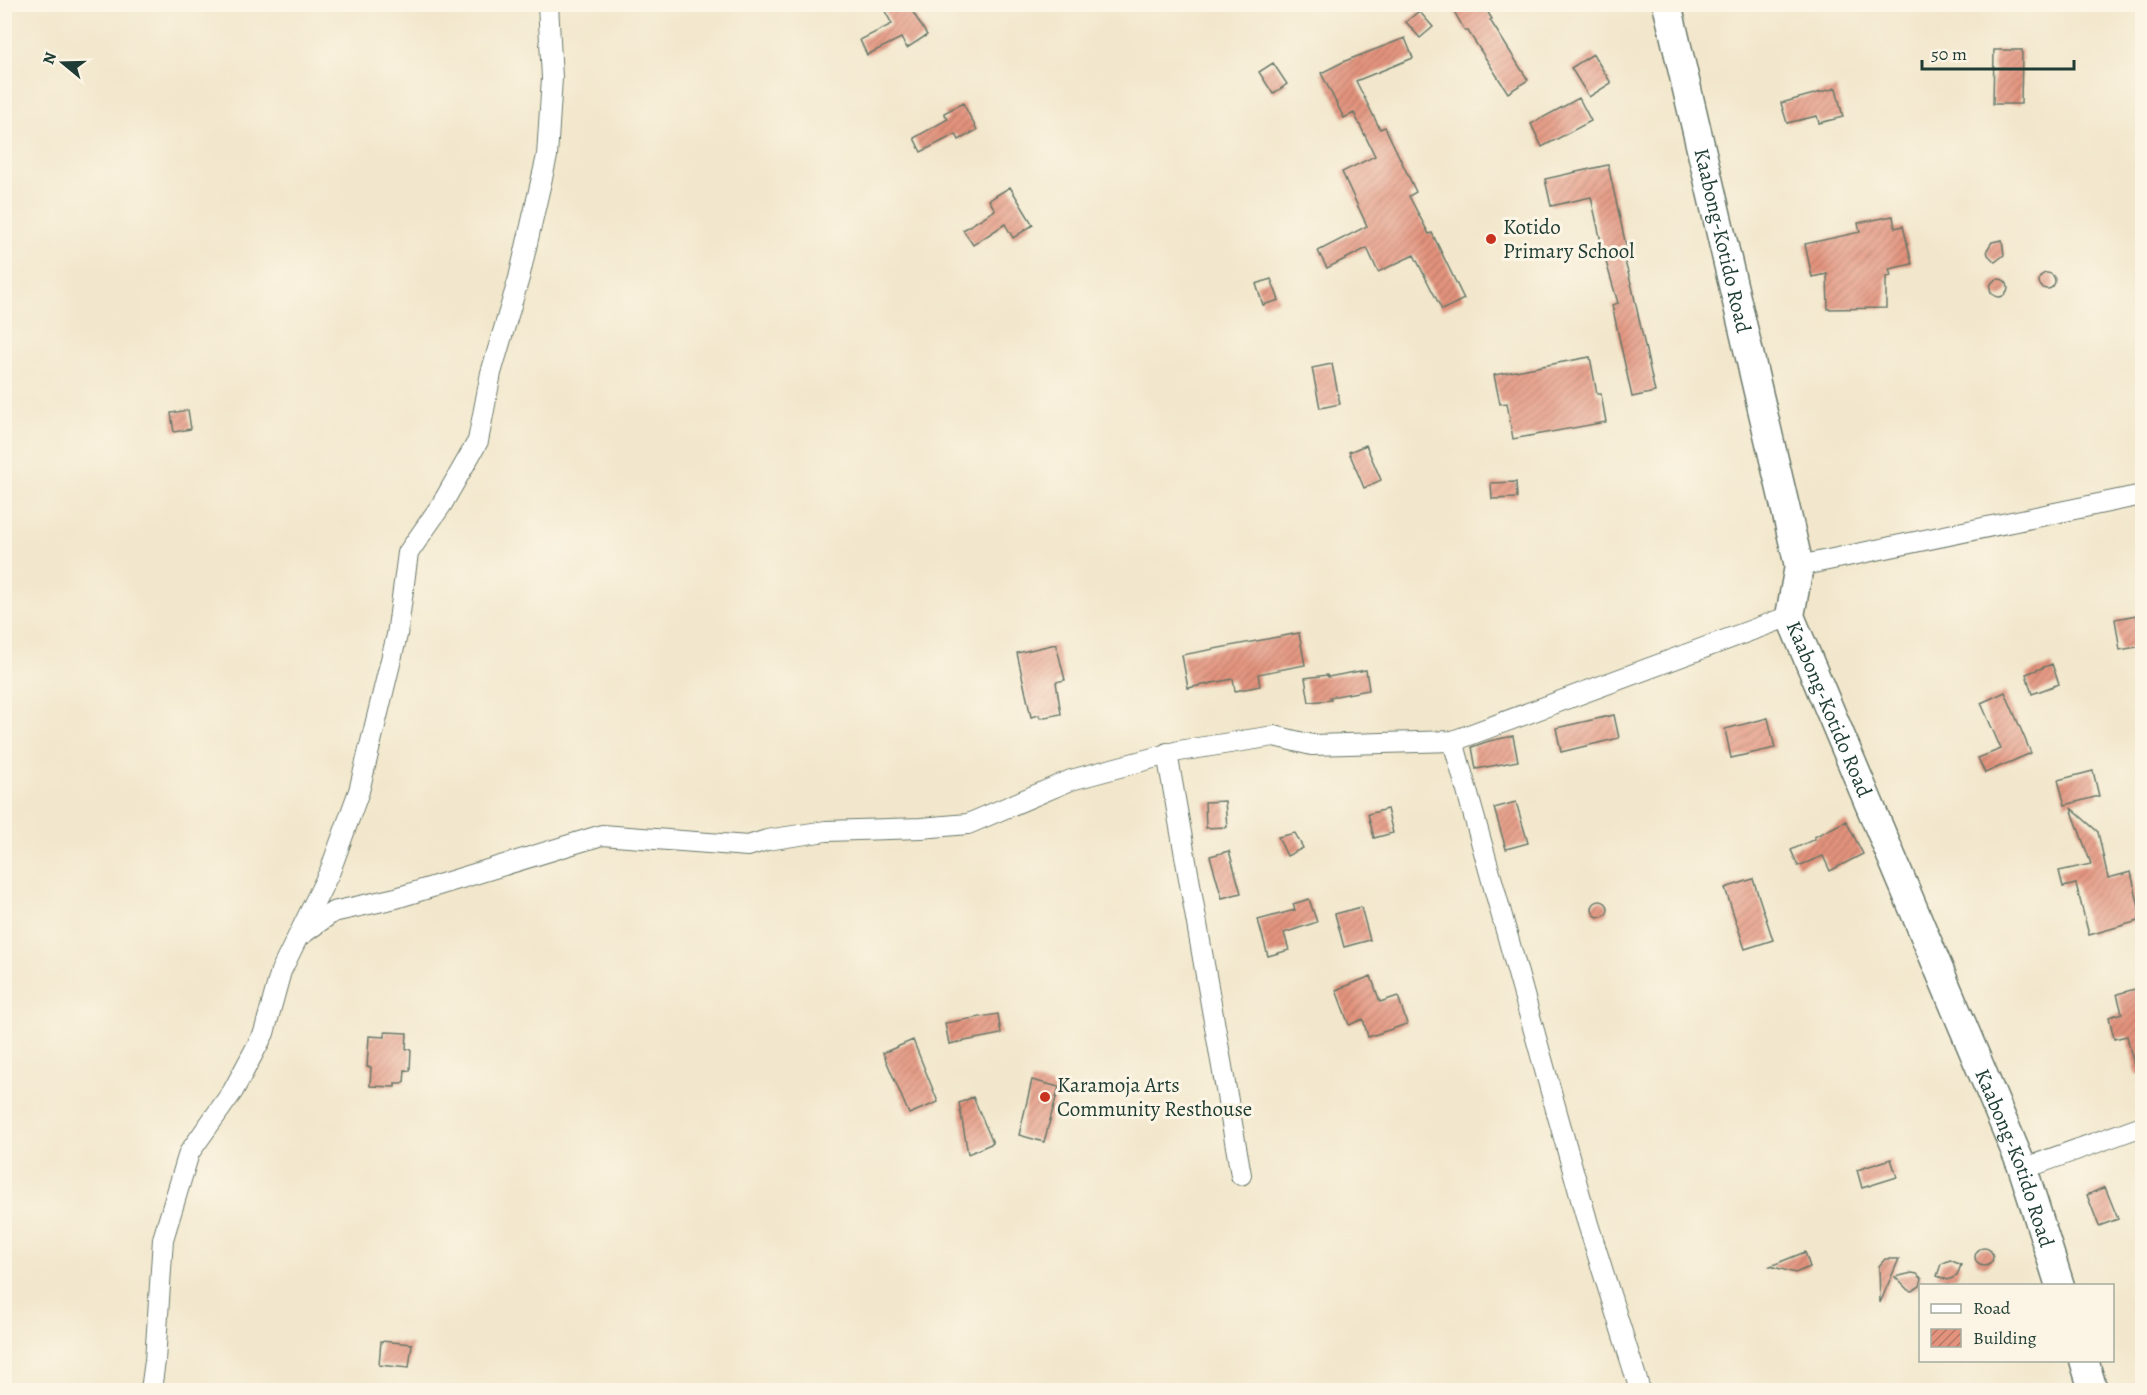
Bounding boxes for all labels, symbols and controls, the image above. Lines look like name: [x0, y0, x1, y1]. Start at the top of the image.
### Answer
north arrow: [33, 33, 93, 93]
scale bar: [1922, 33, 2074, 71]
text: 50 m: [1931, 42, 1967, 66]
text: N: [37, 49, 62, 68]
street label: Kaabong-Kotido Road: [1687, 146, 1758, 336]
place label: Kotido Primary School: [1503, 213, 1634, 265]
marker: Kotido Primary School: [1484, 232, 1498, 246]
street label: Kaabong-Kotido Road: [1780, 617, 1879, 802]
street label: Kaabong-Kotido Road: [1968, 1064, 2061, 1251]
place label: Karamoja Arts Community Resthouse: [1057, 1071, 1252, 1123]
marker: Karamoja Arts Community Resthouse: [1038, 1090, 1052, 1104]
legend: [1919, 1284, 2114, 1362]
text: Road: [1973, 1296, 2011, 1320]
text: Building: [1973, 1326, 2037, 1350]

